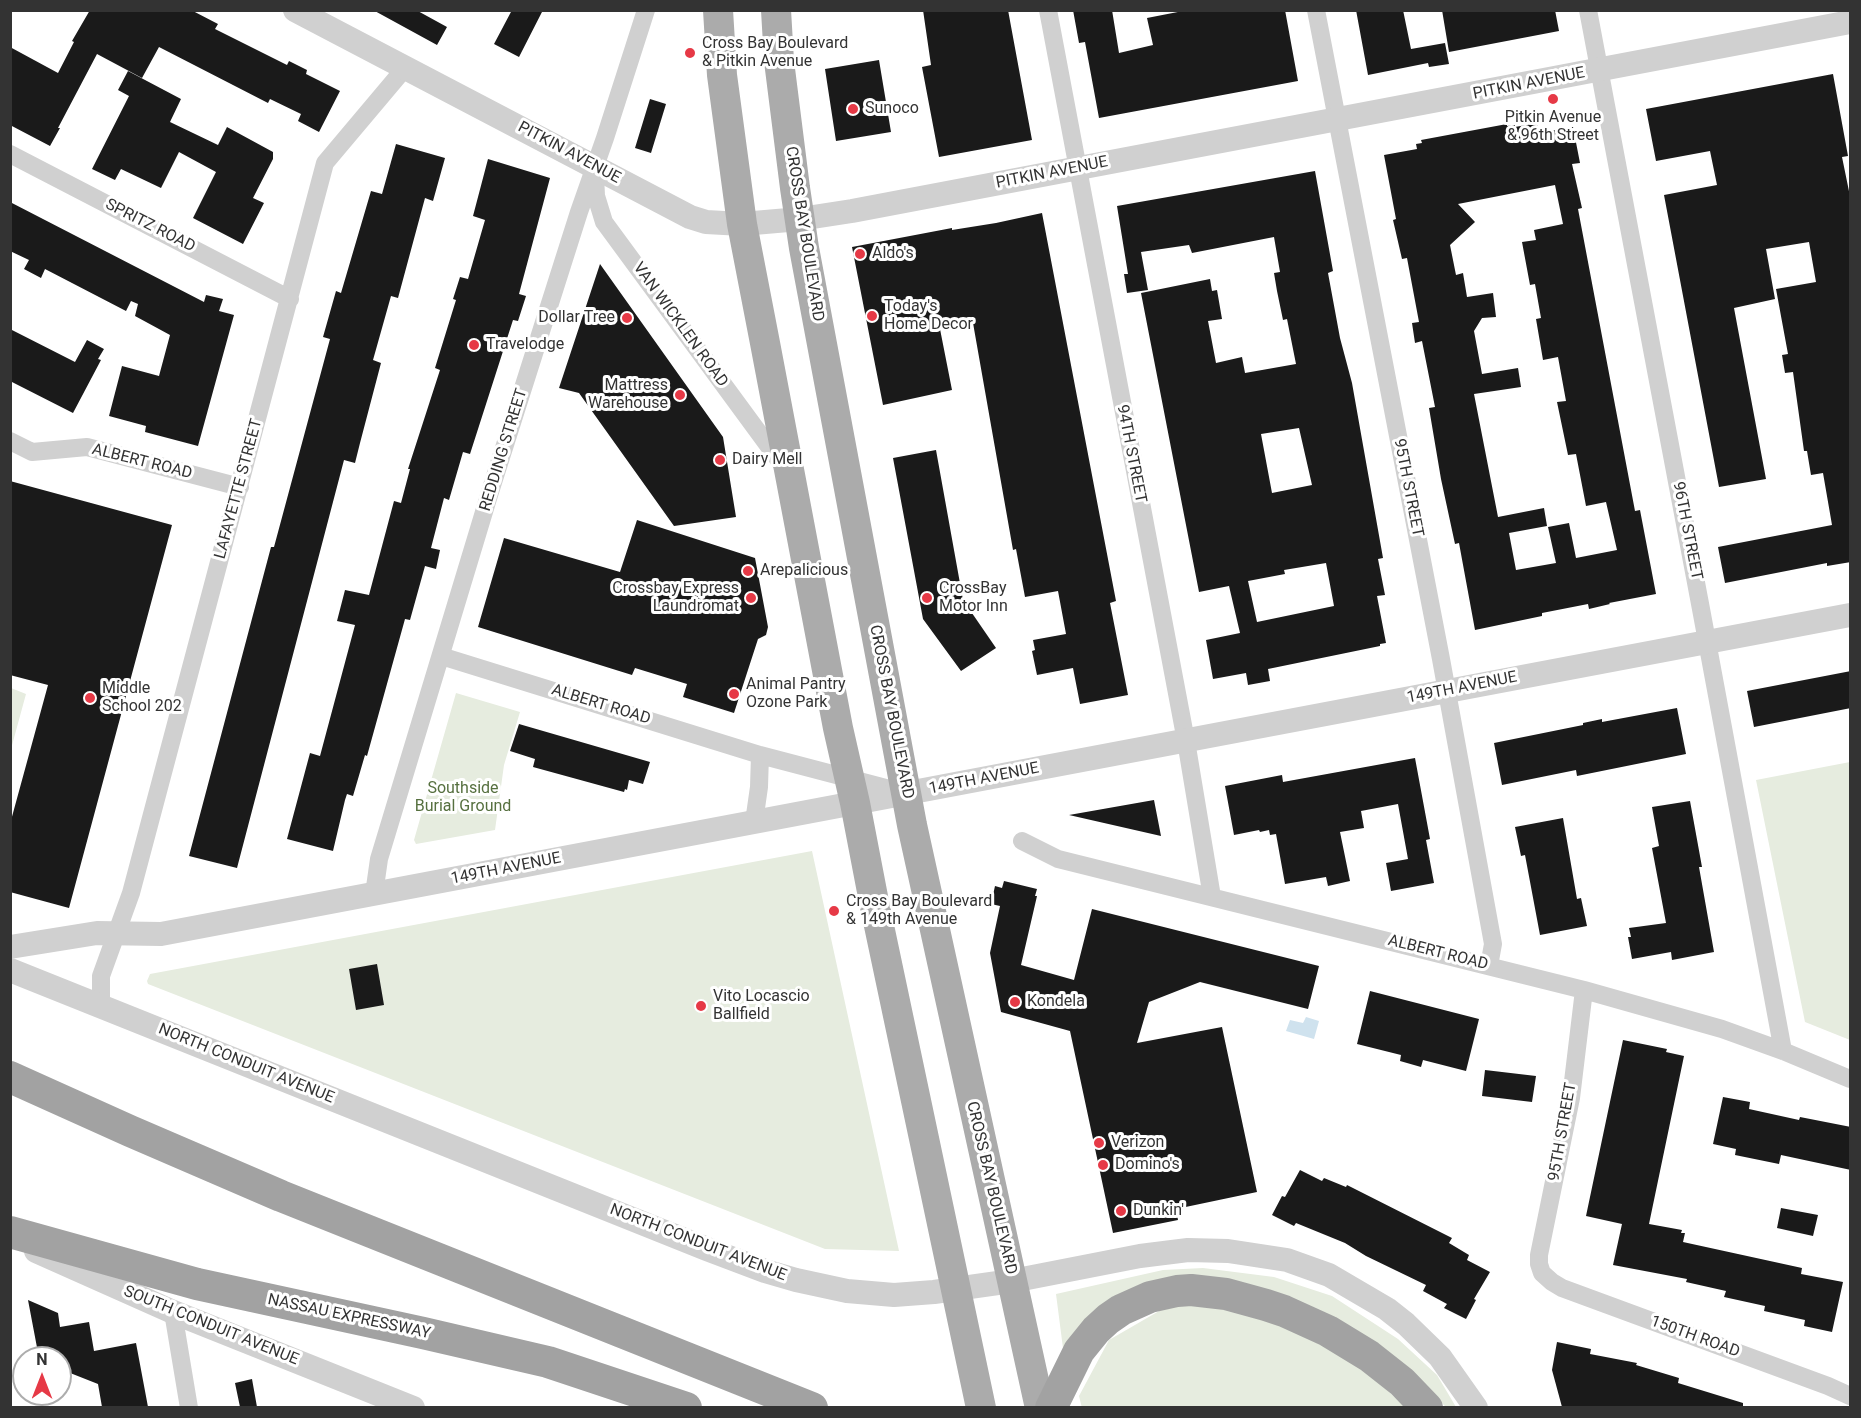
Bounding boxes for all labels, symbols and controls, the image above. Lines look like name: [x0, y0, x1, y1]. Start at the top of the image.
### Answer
place label: Cross Bay Boulevard & Pitkin Avenue: [702, 34, 848, 72]
marker: Cross Bay Boulevard & Pitkin Avenue: [683, 46, 697, 60]
street label: PITKIN AVENUE: [1471, 64, 1587, 104]
marker: Pitkin Avenue & 96th Street: [1546, 92, 1560, 106]
place label: Sunoco: [865, 99, 919, 119]
marker: Sunoco: [846, 102, 860, 116]
place label: Pitkin Avenue & 96th Street: [1505, 108, 1601, 146]
street label: PITKIN AVENUE: [514, 118, 624, 188]
street label: CROSS BAY BOULEVARD: [781, 145, 827, 323]
street label: PITKIN AVENUE: [994, 153, 1110, 193]
street label: SPRITZ ROAD: [102, 195, 198, 257]
place label: Aldo's: [872, 244, 914, 264]
marker: Aldo's: [853, 247, 867, 261]
street label: VAN WICKLEN ROAD: [628, 259, 732, 391]
place label: Today's Home Decor: [884, 297, 973, 335]
place label: Dollar Tree: [538, 308, 615, 328]
marker: Today's Home Decor: [865, 309, 879, 323]
marker: Dollar Tree: [620, 311, 634, 325]
place label: Travelodge: [486, 335, 564, 355]
marker: Travelodge: [467, 338, 481, 352]
place label: Mattress Warehouse: [588, 376, 668, 414]
street label: REDDING STREET: [476, 386, 532, 514]
marker: Mattress Warehouse: [673, 388, 687, 402]
street label: 94TH STREET: [1112, 403, 1150, 505]
street label: LAFAYETTE STREET: [211, 417, 267, 561]
street label: 95TH STREET: [1389, 437, 1427, 539]
street label: ALBERT ROAD: [90, 440, 194, 484]
place label: Dairy Mell: [732, 450, 802, 470]
marker: Dairy Mell: [713, 453, 727, 467]
street label: 96TH STREET: [1668, 480, 1706, 582]
place label: Arepalicious: [760, 561, 848, 581]
marker: Arepalicious: [741, 564, 755, 578]
place label: Crossbay Express Laundromat: [612, 579, 739, 617]
place label: CrossBay Motor Inn: [939, 579, 1008, 617]
marker: Crossbay Express Laundromat: [744, 591, 758, 605]
marker: CrossBay Motor Inn: [920, 591, 934, 605]
street label: CROSS BAY BOULEVARD: [865, 623, 917, 801]
street label: 149TH AVENUE: [1405, 668, 1519, 708]
place label: Animal Pantry Ozone Park: [746, 675, 846, 713]
place label: Middle School 202: [102, 679, 182, 717]
street label: ALBERT ROAD: [549, 681, 653, 729]
marker: Animal Pantry Ozone Park: [727, 687, 741, 701]
marker: Middle School 202: [83, 691, 97, 705]
street label: 149TH AVENUE: [927, 759, 1041, 799]
park label: Southside Burial Ground: [415, 779, 511, 817]
street label: 149TH AVENUE: [449, 849, 563, 889]
place label: Cross Bay Boulevard & 149th Avenue: [846, 892, 992, 930]
marker: Cross Bay Boulevard & 149th Avenue: [827, 904, 841, 918]
street label: ALBERT ROAD: [1386, 931, 1490, 975]
place label: Vito Locascio Ballfield: [713, 987, 810, 1025]
place label: Kondela: [1027, 992, 1085, 1012]
marker: Kondela: [1008, 995, 1022, 1009]
marker: Vito Locascio Ballfield: [694, 999, 708, 1013]
street label: NORTH CONDUIT AVENUE: [155, 1020, 337, 1108]
street label: 95TH STREET: [1545, 1081, 1581, 1183]
street label: CROSS BAY BOULEVARD: [962, 1100, 1020, 1276]
place label: Verizon: [1111, 1133, 1164, 1153]
marker: Verizon: [1092, 1136, 1106, 1150]
place label: Domino's: [1115, 1155, 1180, 1175]
marker: Domino's: [1096, 1158, 1110, 1172]
street label: NORTH CONDUIT AVENUE: [607, 1200, 789, 1286]
place label: Dunkin': [1133, 1201, 1184, 1221]
marker: Dunkin': [1114, 1204, 1128, 1218]
street label: SOUTH CONDUIT AVENUE: [121, 1282, 301, 1370]
street label: NASSAU EXPRESSWAY: [266, 1290, 432, 1344]
street label: 150TH ROAD: [1648, 1312, 1742, 1362]
north arrow: [12, 1346, 72, 1406]
text: N: [36, 1350, 48, 1369]

